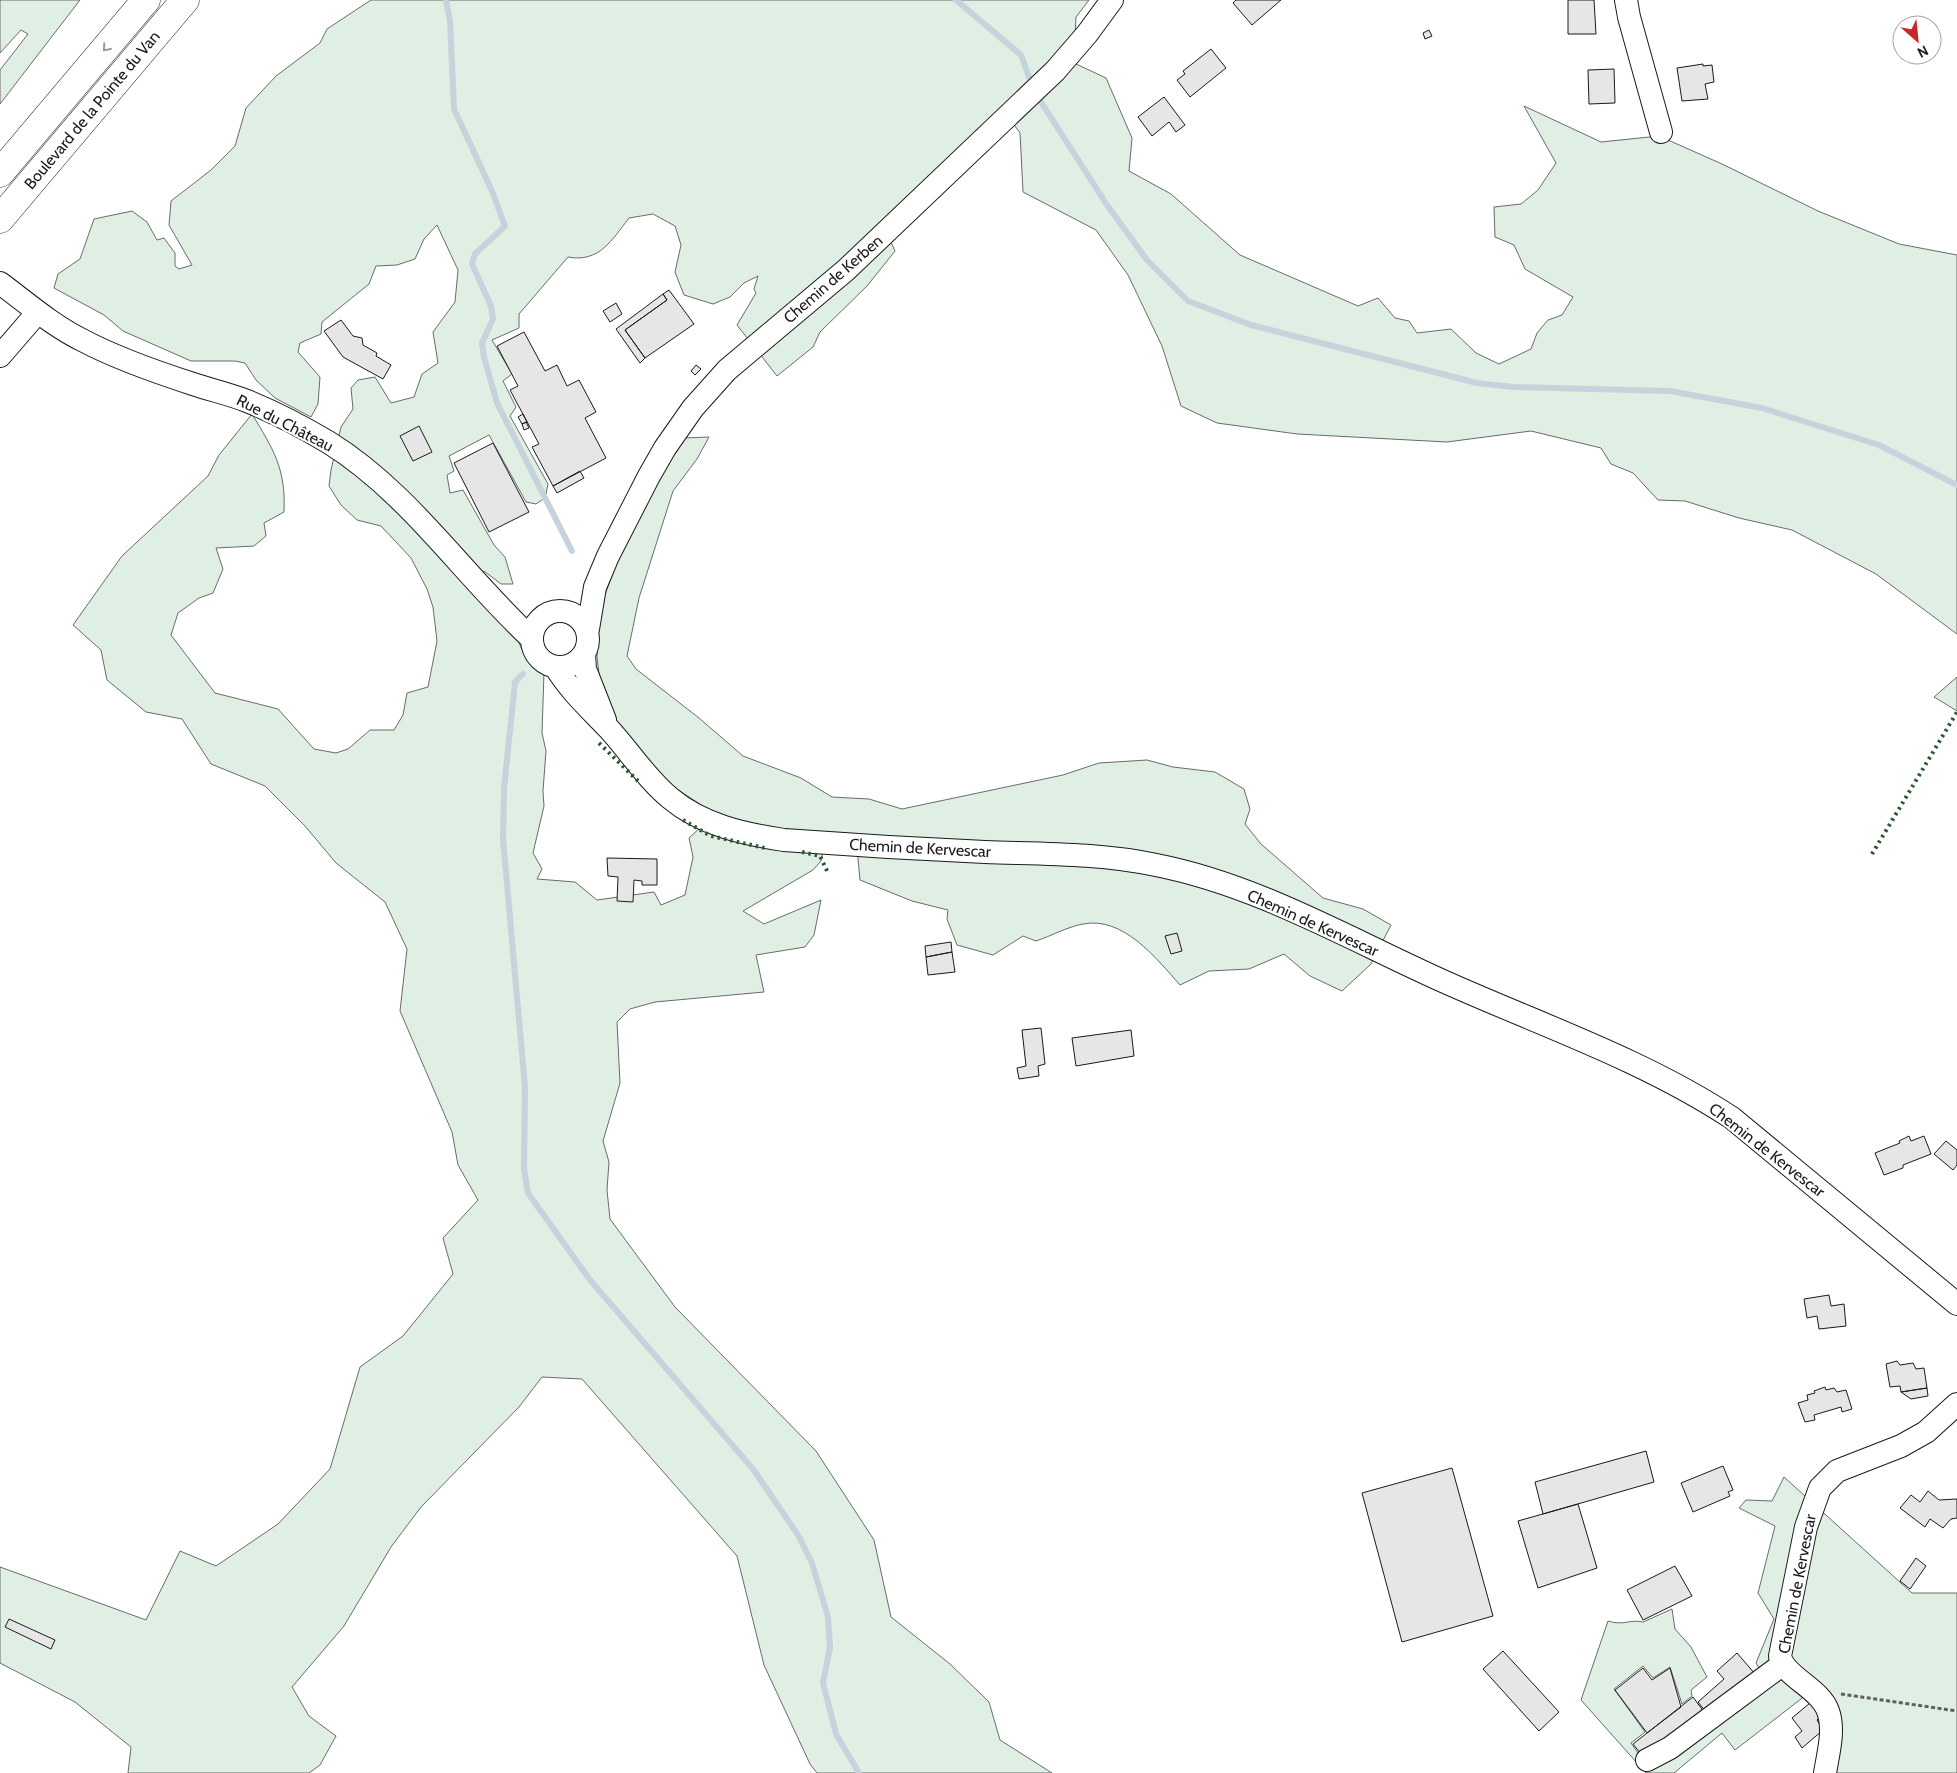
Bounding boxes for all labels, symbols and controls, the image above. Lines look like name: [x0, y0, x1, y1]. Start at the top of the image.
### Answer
north arrow: [1892, 15, 1942, 65]
street label: Boulevard de la Pointe du Van: [20, 27, 164, 193]
text: N: [1914, 41, 1931, 62]
one-way arrow: [102, 43, 111, 52]
street label: Chemin de Kerben: [780, 231, 886, 327]
street label: Rue du Château: [233, 390, 337, 456]
street label: Chemin de Kervescar: [849, 835, 992, 861]
street label: Chemin de Kervescar: [1244, 886, 1382, 961]
street label: Chemin de Kervescar: [1705, 1099, 1829, 1202]
street label: Chemin de Kervescar: [1774, 1512, 1820, 1655]

